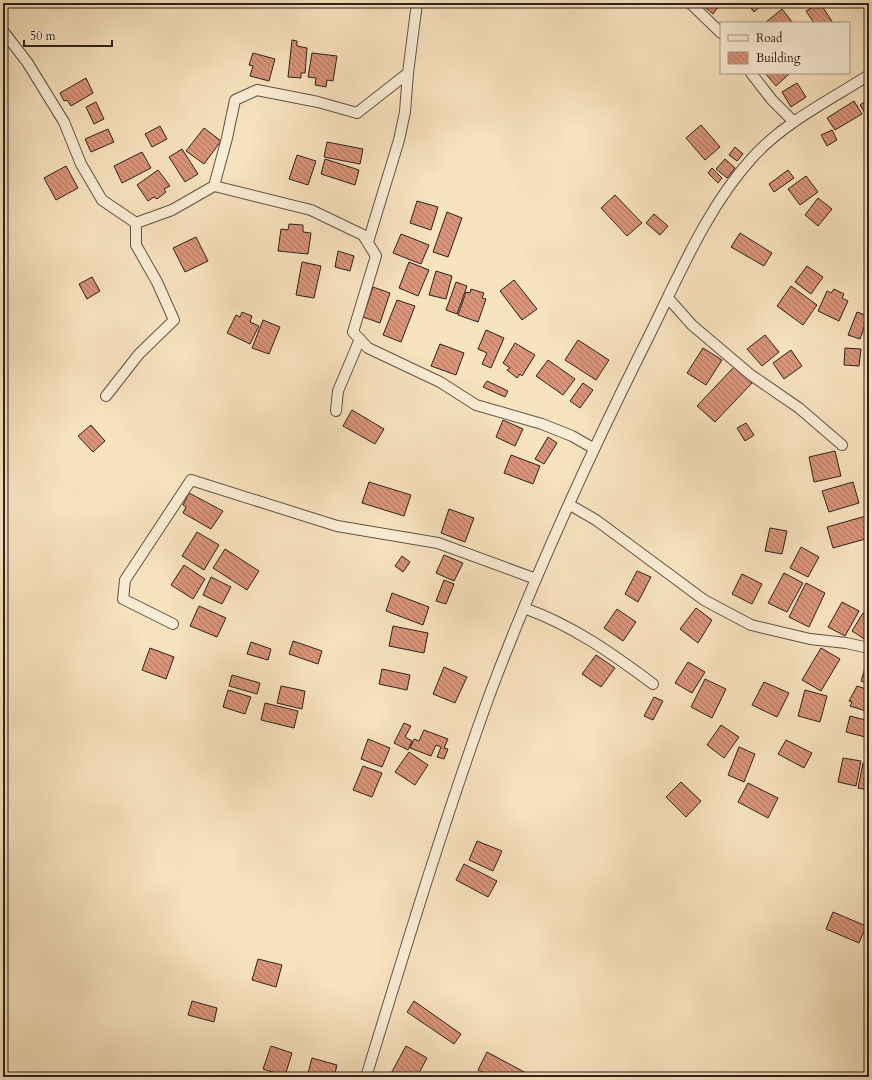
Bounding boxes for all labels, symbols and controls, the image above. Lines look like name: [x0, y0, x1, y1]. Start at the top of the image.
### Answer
scale bar: [24, 22, 112, 48]
legend: [720, 22, 850, 74]
text: 50 m: [30, 28, 57, 44]
text: Road: [756, 30, 783, 46]
text: Building: [756, 50, 801, 66]

